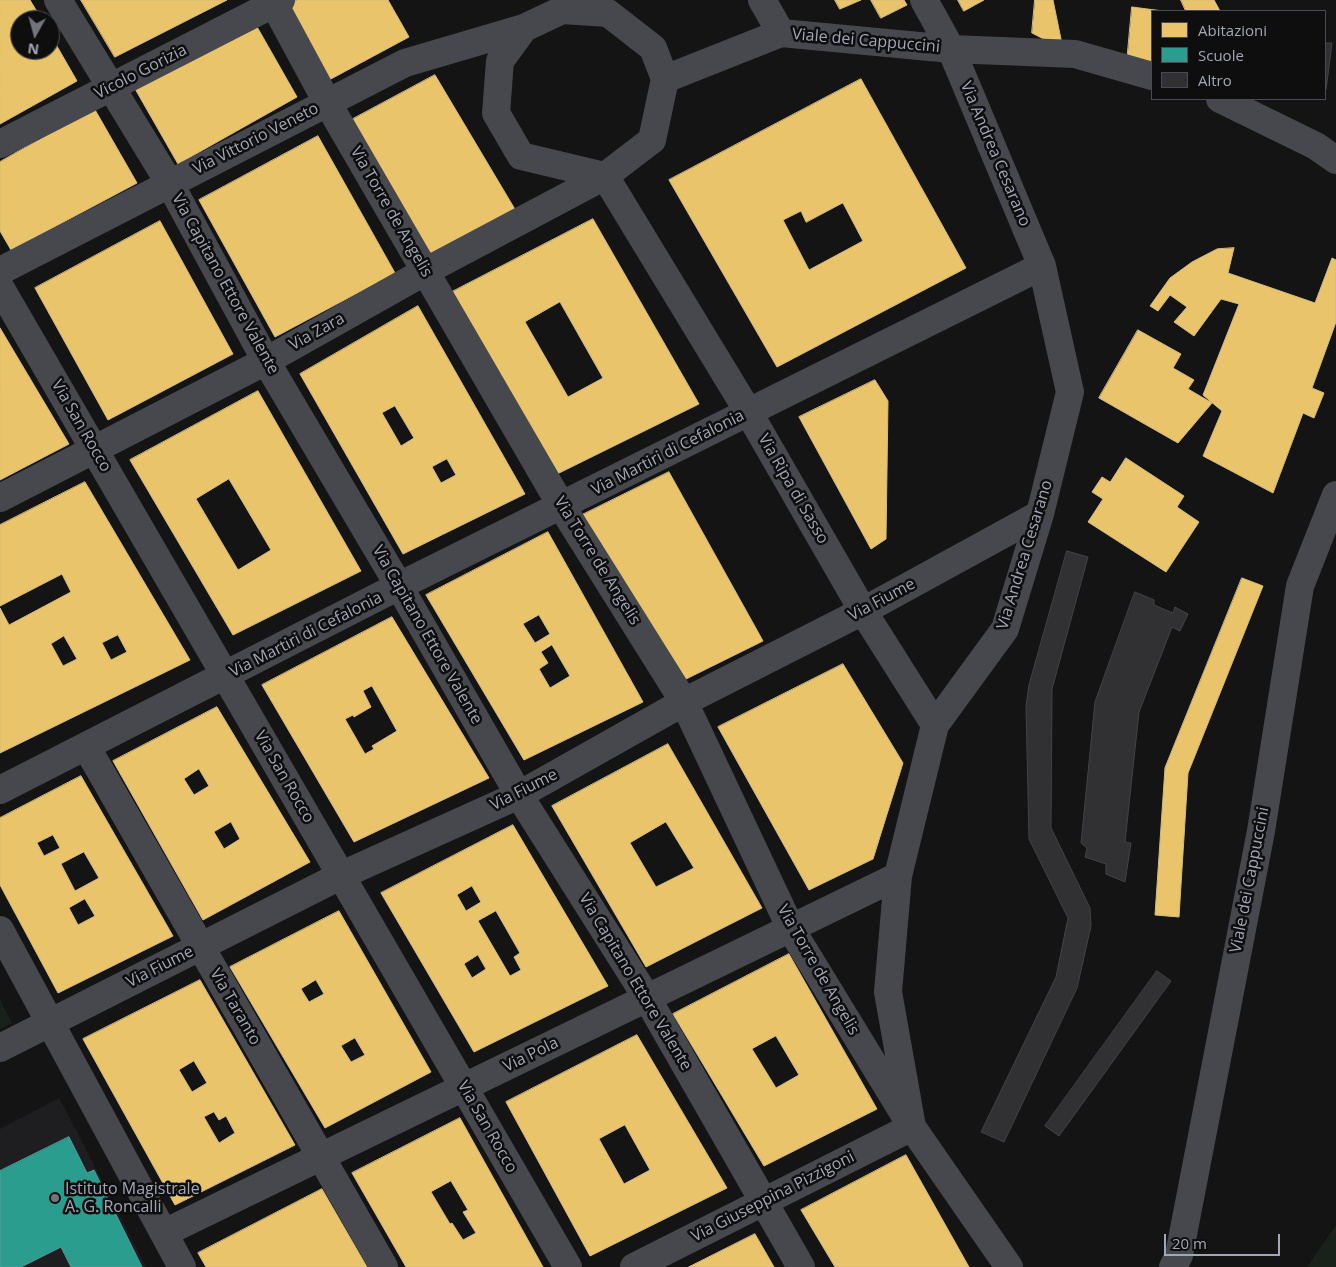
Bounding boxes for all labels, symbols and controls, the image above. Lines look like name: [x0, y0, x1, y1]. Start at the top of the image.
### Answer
north arrow: [10, 10, 60, 60]
legend: [1151, 10, 1326, 100]
text: Abitazioni: [1198, 20, 1267, 40]
street label: Viale dei Cappuccini: [791, 25, 941, 57]
text: N: [26, 39, 40, 60]
street label: Vicolo Gorizia: [92, 41, 190, 103]
text: Scuole: [1198, 45, 1244, 65]
text: Altro: [1198, 70, 1232, 90]
street label: Via Andrea Cesarano: [956, 79, 1034, 229]
street label: Via Vittorio Veneto: [190, 99, 322, 179]
street label: Via Torre de Angelis: [346, 143, 436, 281]
street label: Via Capitano Ettore Valente: [167, 191, 283, 377]
street label: Via Zara: [286, 309, 348, 355]
street label: Via San Rocco: [47, 377, 115, 475]
street label: Via Martiri di Cefalonia: [589, 406, 747, 500]
street label: Via Ripa di Sasso: [754, 431, 832, 547]
street label: Via Andrea Cesarano: [993, 478, 1057, 632]
street label: Via Torre de Angelis: [550, 493, 644, 629]
street label: Via Capitano Ettore Valente: [368, 542, 486, 728]
street label: Via Fiume: [845, 574, 919, 626]
street label: Via Martiri di Cefalonia: [227, 588, 385, 682]
street label: Via San Rocco: [250, 728, 318, 826]
street label: Via Fiume: [487, 765, 561, 815]
street label: Viale dei Cappuccini: [1226, 805, 1274, 955]
street label: Via Capitano Ettore Valente: [574, 890, 696, 1074]
street label: Via Torre de Angelis: [773, 901, 863, 1039]
street label: Via Fiume: [123, 942, 197, 992]
street label: Via Taranto: [205, 965, 265, 1049]
street label: Via Pola: [500, 1033, 562, 1077]
street label: Via San Rocco: [453, 1078, 521, 1176]
street label: Via Giuseppina Pizzigoni: [688, 1148, 858, 1246]
place label: Istituto Magistrale A. G. Roncalli: [65, 1179, 200, 1217]
marker: Istituto Magistrale A. G. Roncalli: [49, 1192, 61, 1204]
scale bar: [1166, 1224, 1282, 1256]
text: 20 m: [1172, 1233, 1207, 1253]

